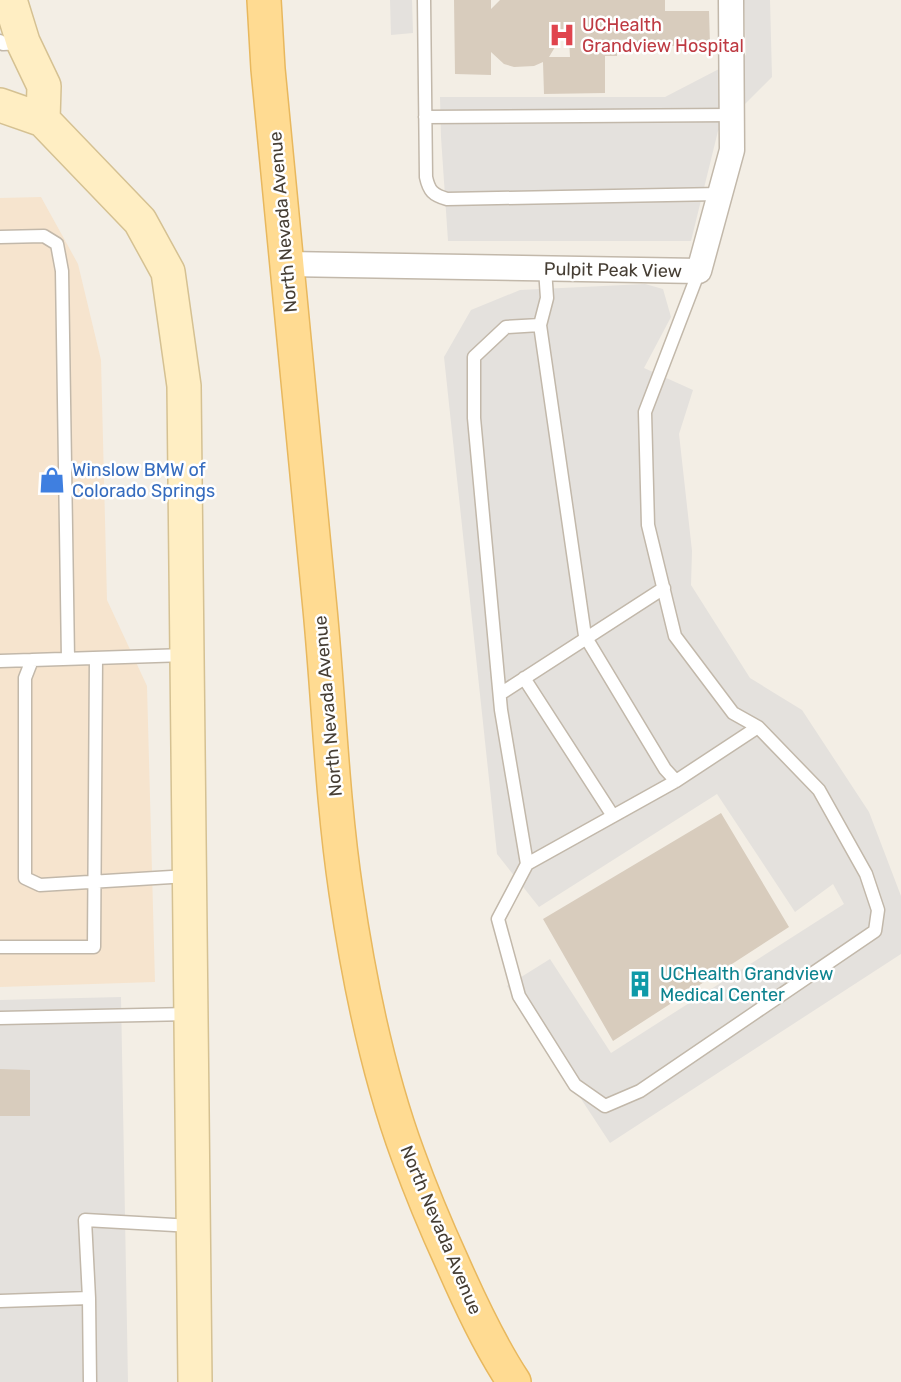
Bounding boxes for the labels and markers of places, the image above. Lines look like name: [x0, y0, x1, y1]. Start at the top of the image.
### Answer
place label: UCHealth Grandview Hospital: [582, 14, 744, 57]
hospital icon: UCHealth Grandview Hospital: [547, 20, 577, 50]
place label: Winslow BMW of Colorado Springs: [72, 459, 215, 502]
shop icon: Winslow BMW of Colorado Springs: [37, 465, 67, 495]
place label: UCHealth Grandview Medical Center: [660, 963, 833, 1006]
building icon: UCHealth Grandview Medical Center: [625, 969, 655, 999]

